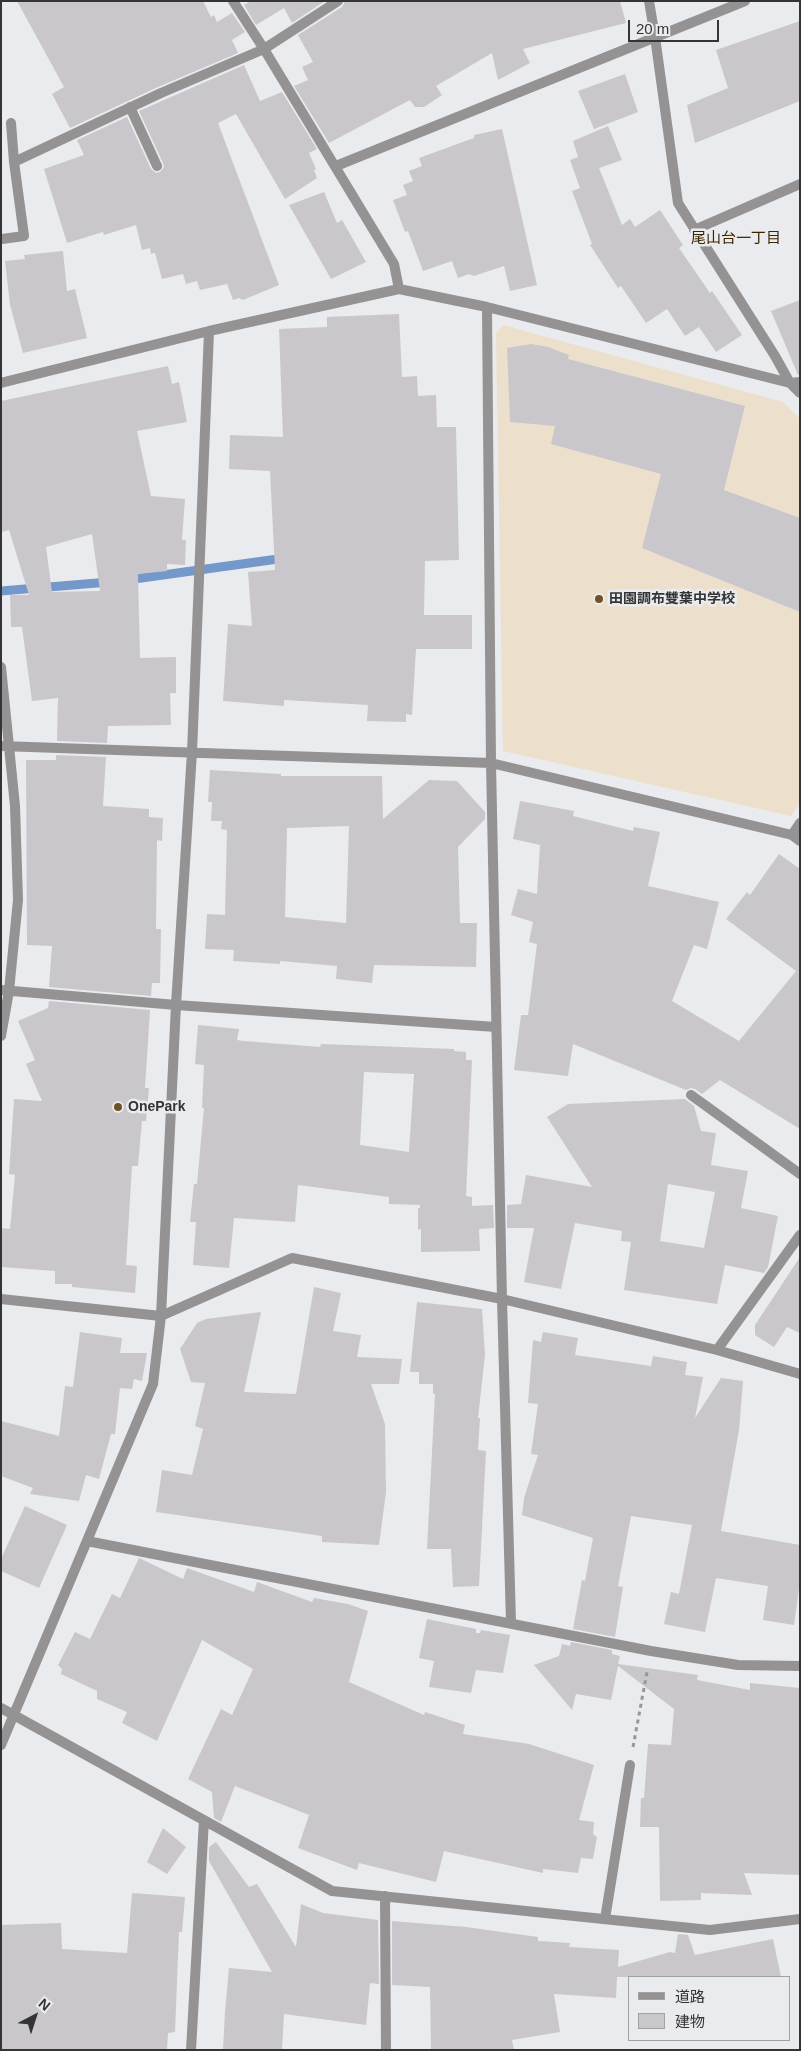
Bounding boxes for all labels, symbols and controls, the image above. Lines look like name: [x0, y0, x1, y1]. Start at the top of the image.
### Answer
scale bar: [631, 10, 722, 42]
text: 20 m: [636, 20, 669, 37]
district label: 尾山台一丁目: [691, 230, 781, 248]
place label: 田園調布雙葉中学校: [609, 591, 735, 607]
marker: 田園調布雙葉中学校: [593, 593, 605, 605]
place label: OnePark: [128, 1099, 186, 1115]
marker: OnePark: [112, 1101, 124, 1113]
legend: [628, 1976, 791, 2041]
text: 道路: [675, 1988, 705, 2005]
north arrow: [10, 1991, 60, 2041]
text: N: [36, 1995, 54, 2014]
text: 建物: [675, 2013, 705, 2030]

